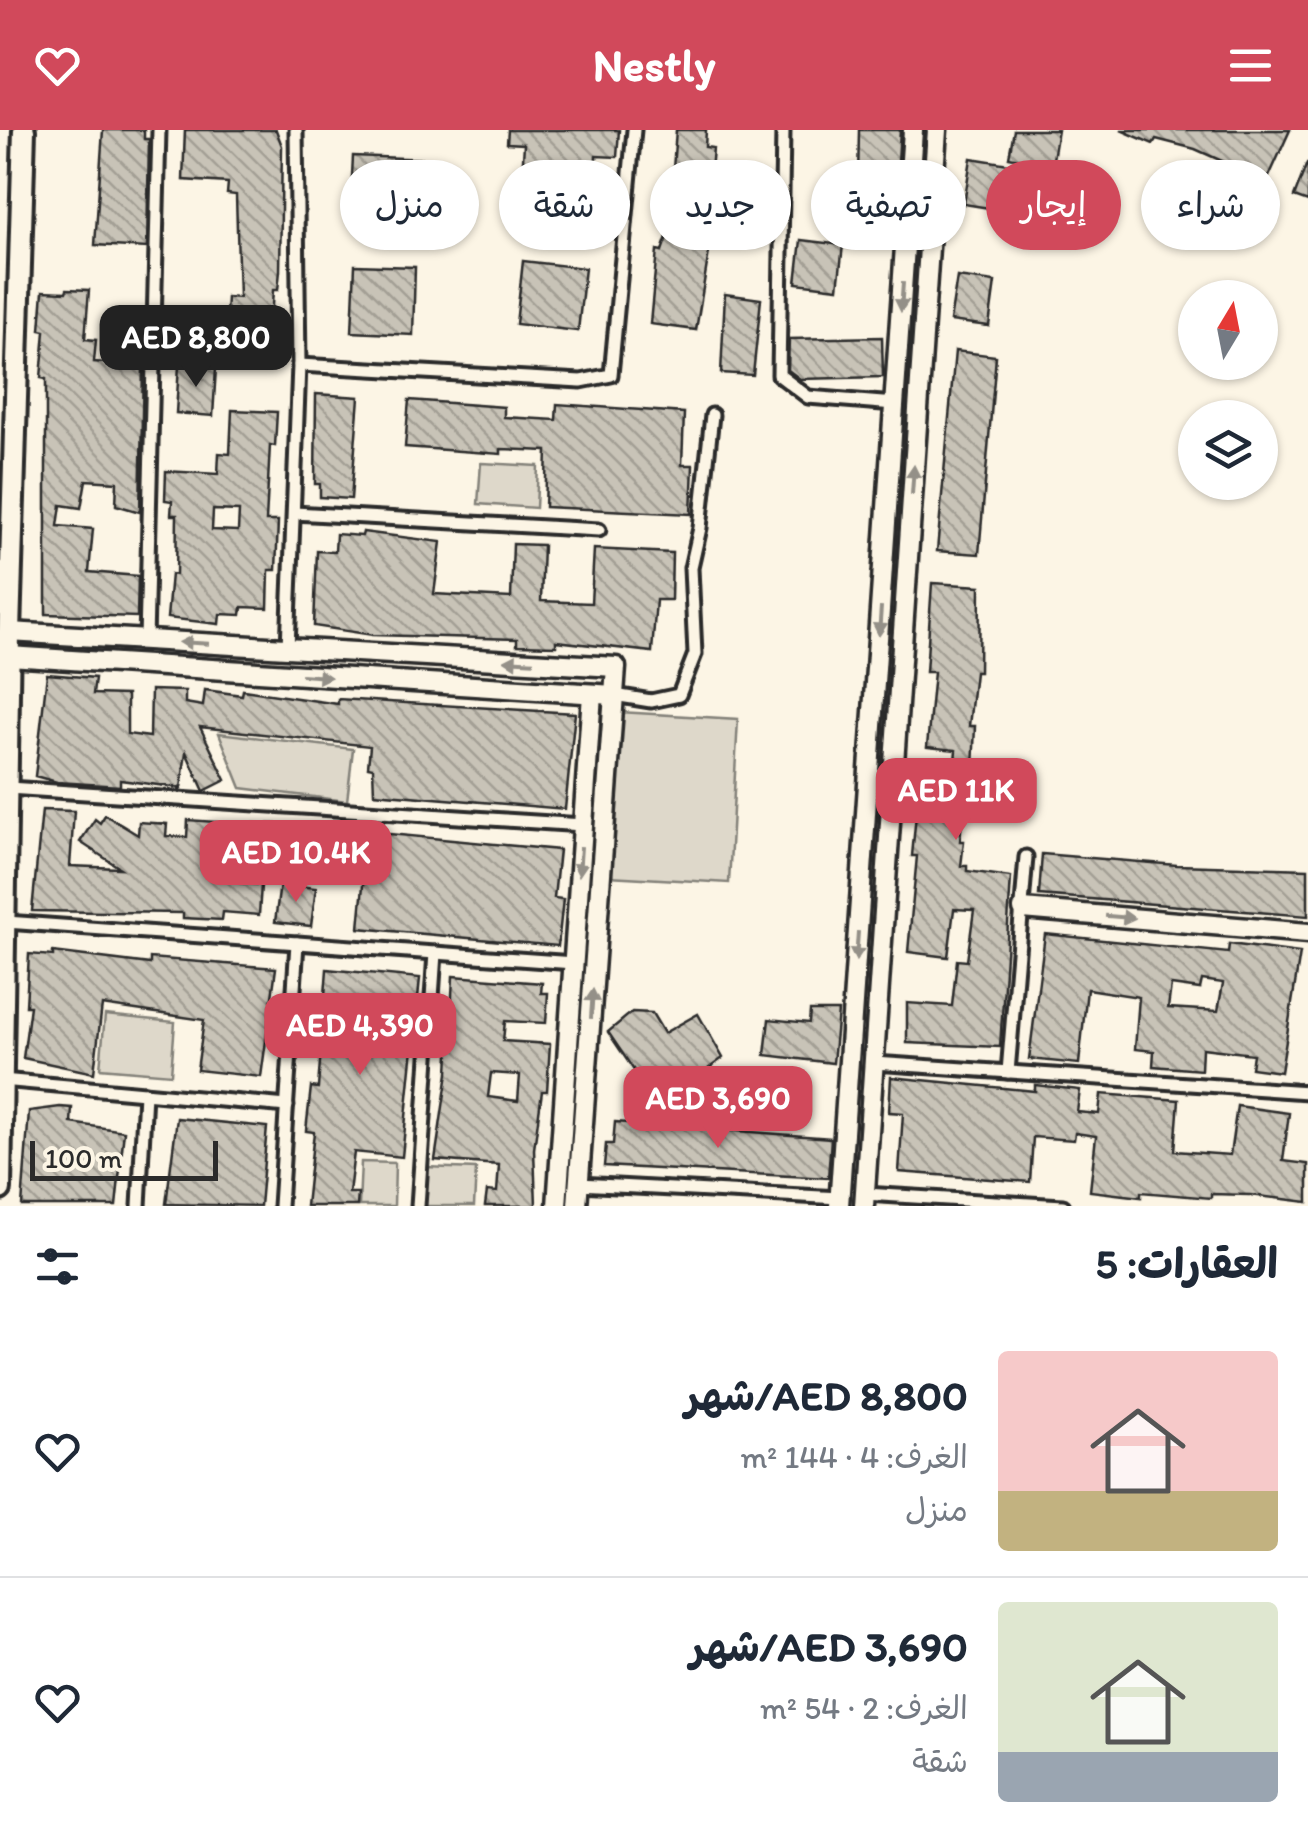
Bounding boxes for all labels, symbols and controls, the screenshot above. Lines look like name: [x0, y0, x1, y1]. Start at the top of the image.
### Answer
icon: heart: [30, 38, 85, 93]
text: Nestly: [593, 38, 715, 92]
icon: menu: [1223, 38, 1278, 93]
chip: منزل: [340, 160, 479, 250]
chip: شقة: [499, 160, 630, 250]
chip: جديد: [650, 160, 791, 250]
chip: تصفية: [811, 160, 966, 250]
chip: إيجار: [986, 160, 1121, 250]
chip: شراء: [1141, 160, 1280, 250]
north arrow: [1178, 280, 1278, 380]
map controls: [1178, 280, 1278, 500]
one-way arrow: [894, 282, 910, 314]
pin: AED 8,800: [82, 305, 310, 390]
text: AED 8,800: [122, 318, 270, 356]
button: layers: [1178, 400, 1278, 500]
one-way arrow: [906, 464, 922, 496]
one-way arrow: [872, 606, 888, 638]
one-way arrow: [178, 634, 210, 650]
one-way arrow: [502, 653, 534, 669]
one-way arrow: [300, 668, 332, 684]
pin: AED 11K: [864, 758, 1048, 843]
text: AED 11K: [898, 771, 1014, 809]
pin: AED 10.4K: [182, 820, 410, 905]
text: AED 10.4K: [222, 833, 370, 871]
one-way arrow: [572, 845, 588, 877]
one-way arrow: [1105, 910, 1137, 926]
one-way arrow: [849, 930, 865, 962]
one-way arrow: [584, 988, 600, 1019]
pin: AED 4,390: [246, 993, 474, 1078]
text: AED 4,390: [286, 1006, 434, 1044]
pin: AED 3,690: [604, 1066, 832, 1151]
text: AED 3,690: [645, 1079, 791, 1117]
scale bar: [30, 1136, 218, 1180]
text: 100 m: [45, 1141, 122, 1175]
text: العقارات: 5: [1095, 1238, 1278, 1289]
icon: filters: [30, 1239, 85, 1294]
text: AED 8,800/شهر: [685, 1370, 968, 1421]
icon: home: [1078, 1391, 1198, 1511]
icon: heart: [30, 1424, 85, 1479]
text: الغرف: 4 · 144 m²: [740, 1438, 968, 1476]
text: منزل: [905, 1491, 968, 1529]
text: AED 3,690/شهر: [690, 1621, 968, 1672]
icon: home: [1078, 1642, 1198, 1762]
icon: heart: [30, 1675, 85, 1730]
text: الغرف: 2 · 54 m²: [760, 1689, 968, 1727]
text: شقة: [912, 1742, 968, 1780]

